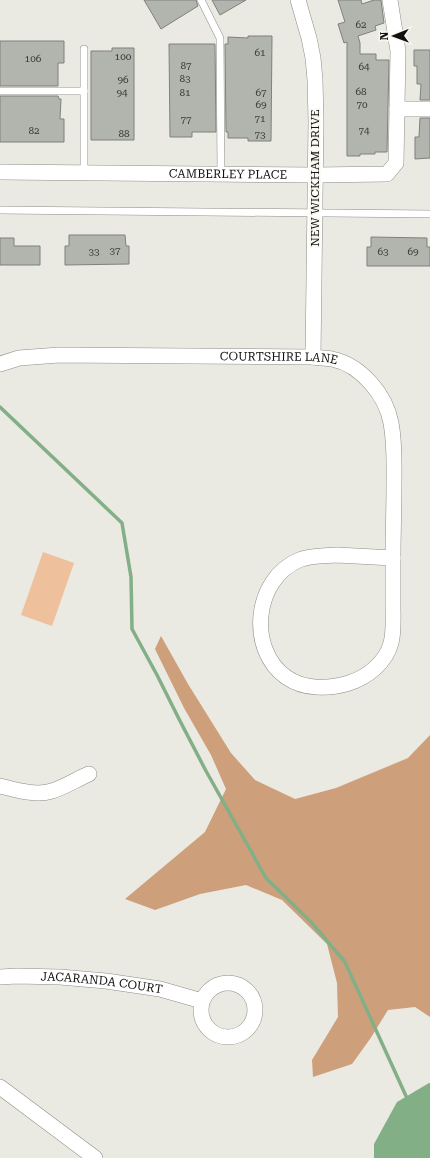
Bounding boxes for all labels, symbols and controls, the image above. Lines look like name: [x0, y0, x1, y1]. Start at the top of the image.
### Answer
north arrow: [374, 16, 414, 56]
house number: 62: [355, 19, 367, 30]
text: N: [378, 31, 391, 41]
house number: 61: [254, 47, 266, 58]
house number: 100: [115, 51, 132, 62]
house number: 106: [25, 53, 42, 64]
house number: 87: [180, 60, 192, 71]
house number: 64: [358, 61, 370, 72]
house number: 83: [179, 73, 191, 84]
house number: 96: [117, 74, 129, 85]
house number: 68: [355, 86, 367, 97]
house number: 94: [116, 87, 128, 98]
house number: 81: [179, 87, 191, 98]
house number: 67: [255, 87, 267, 98]
house number: 69: [255, 99, 267, 110]
house number: 70: [356, 99, 368, 110]
street label: NEW WICKHAM DRIVE: [308, 109, 322, 247]
house number: 71: [254, 113, 266, 124]
house number: 77: [180, 114, 192, 125]
house number: 82: [28, 125, 40, 136]
house number: 74: [358, 125, 370, 136]
house number: 88: [118, 128, 130, 139]
house number: 73: [254, 129, 266, 140]
street label: CAMBERLEY PLACE: [169, 167, 287, 182]
house number: 37: [109, 245, 121, 256]
house number: 33: [88, 246, 100, 257]
house number: 63: [377, 246, 389, 257]
house number: 69: [407, 246, 419, 257]
street label: COURTSHIRE LANE: [220, 349, 339, 367]
street label: JACARANDA COURT: [41, 970, 163, 996]

